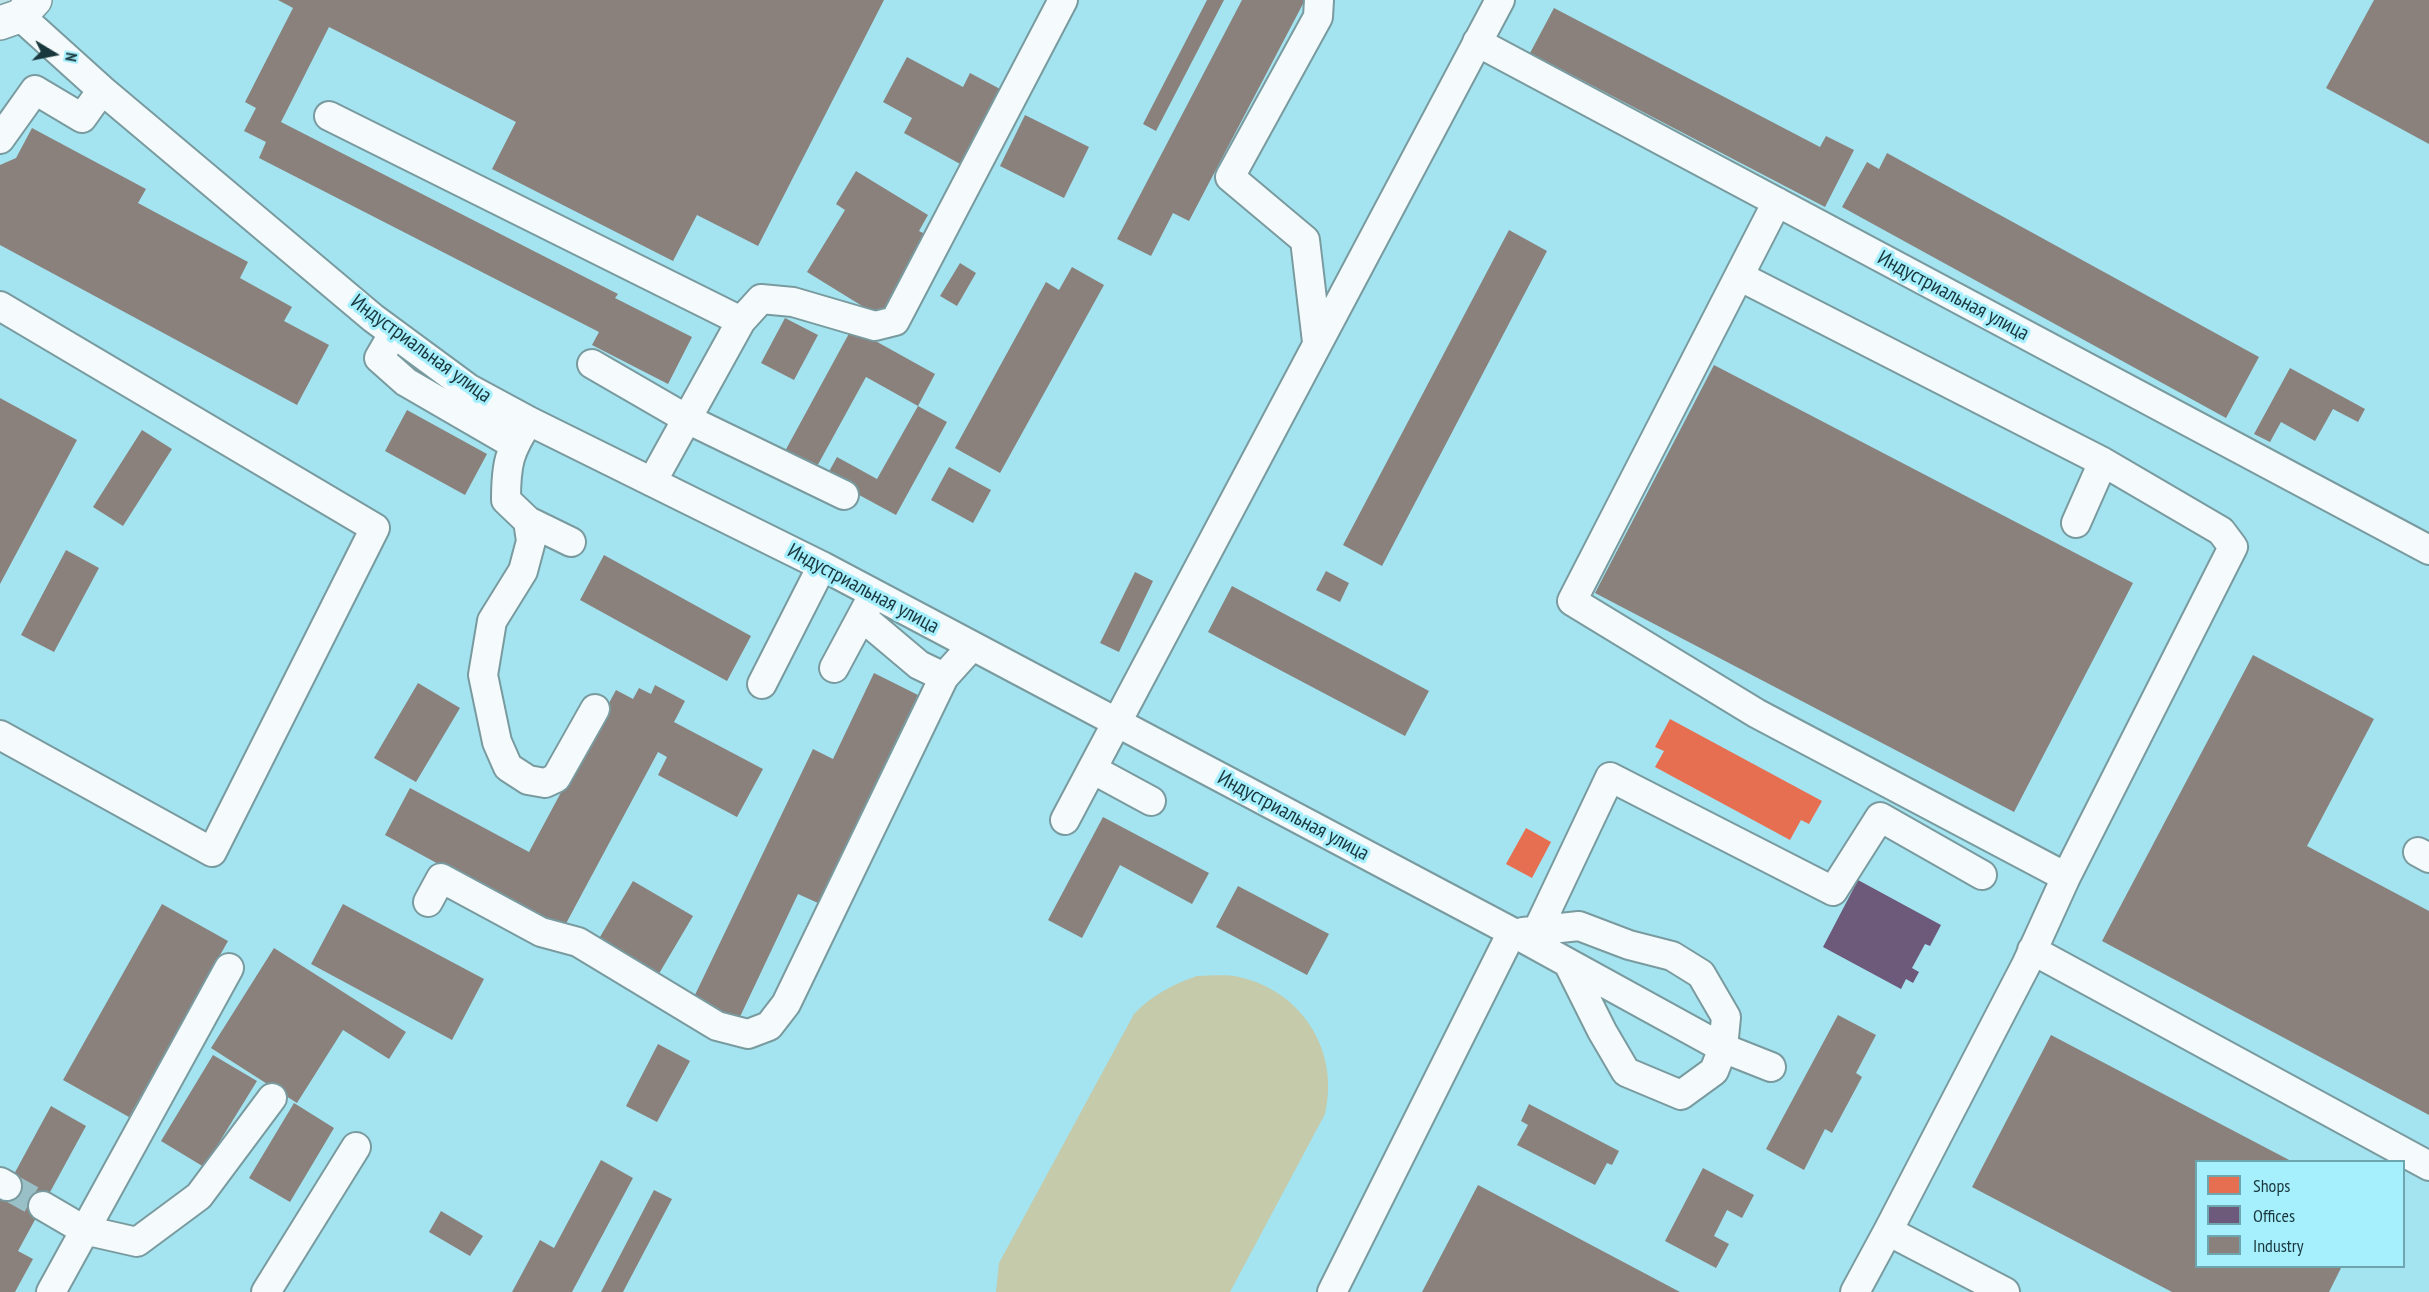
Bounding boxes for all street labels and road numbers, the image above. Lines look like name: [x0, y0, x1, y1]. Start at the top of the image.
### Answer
street label: Индустриальная улица: [1873, 245, 2033, 347]
street label: Индустриальная улица: [346, 289, 496, 409]
street label: Индустриальная улица: [783, 538, 943, 640]
street label: Индустриальная улица: [1213, 765, 1373, 867]

